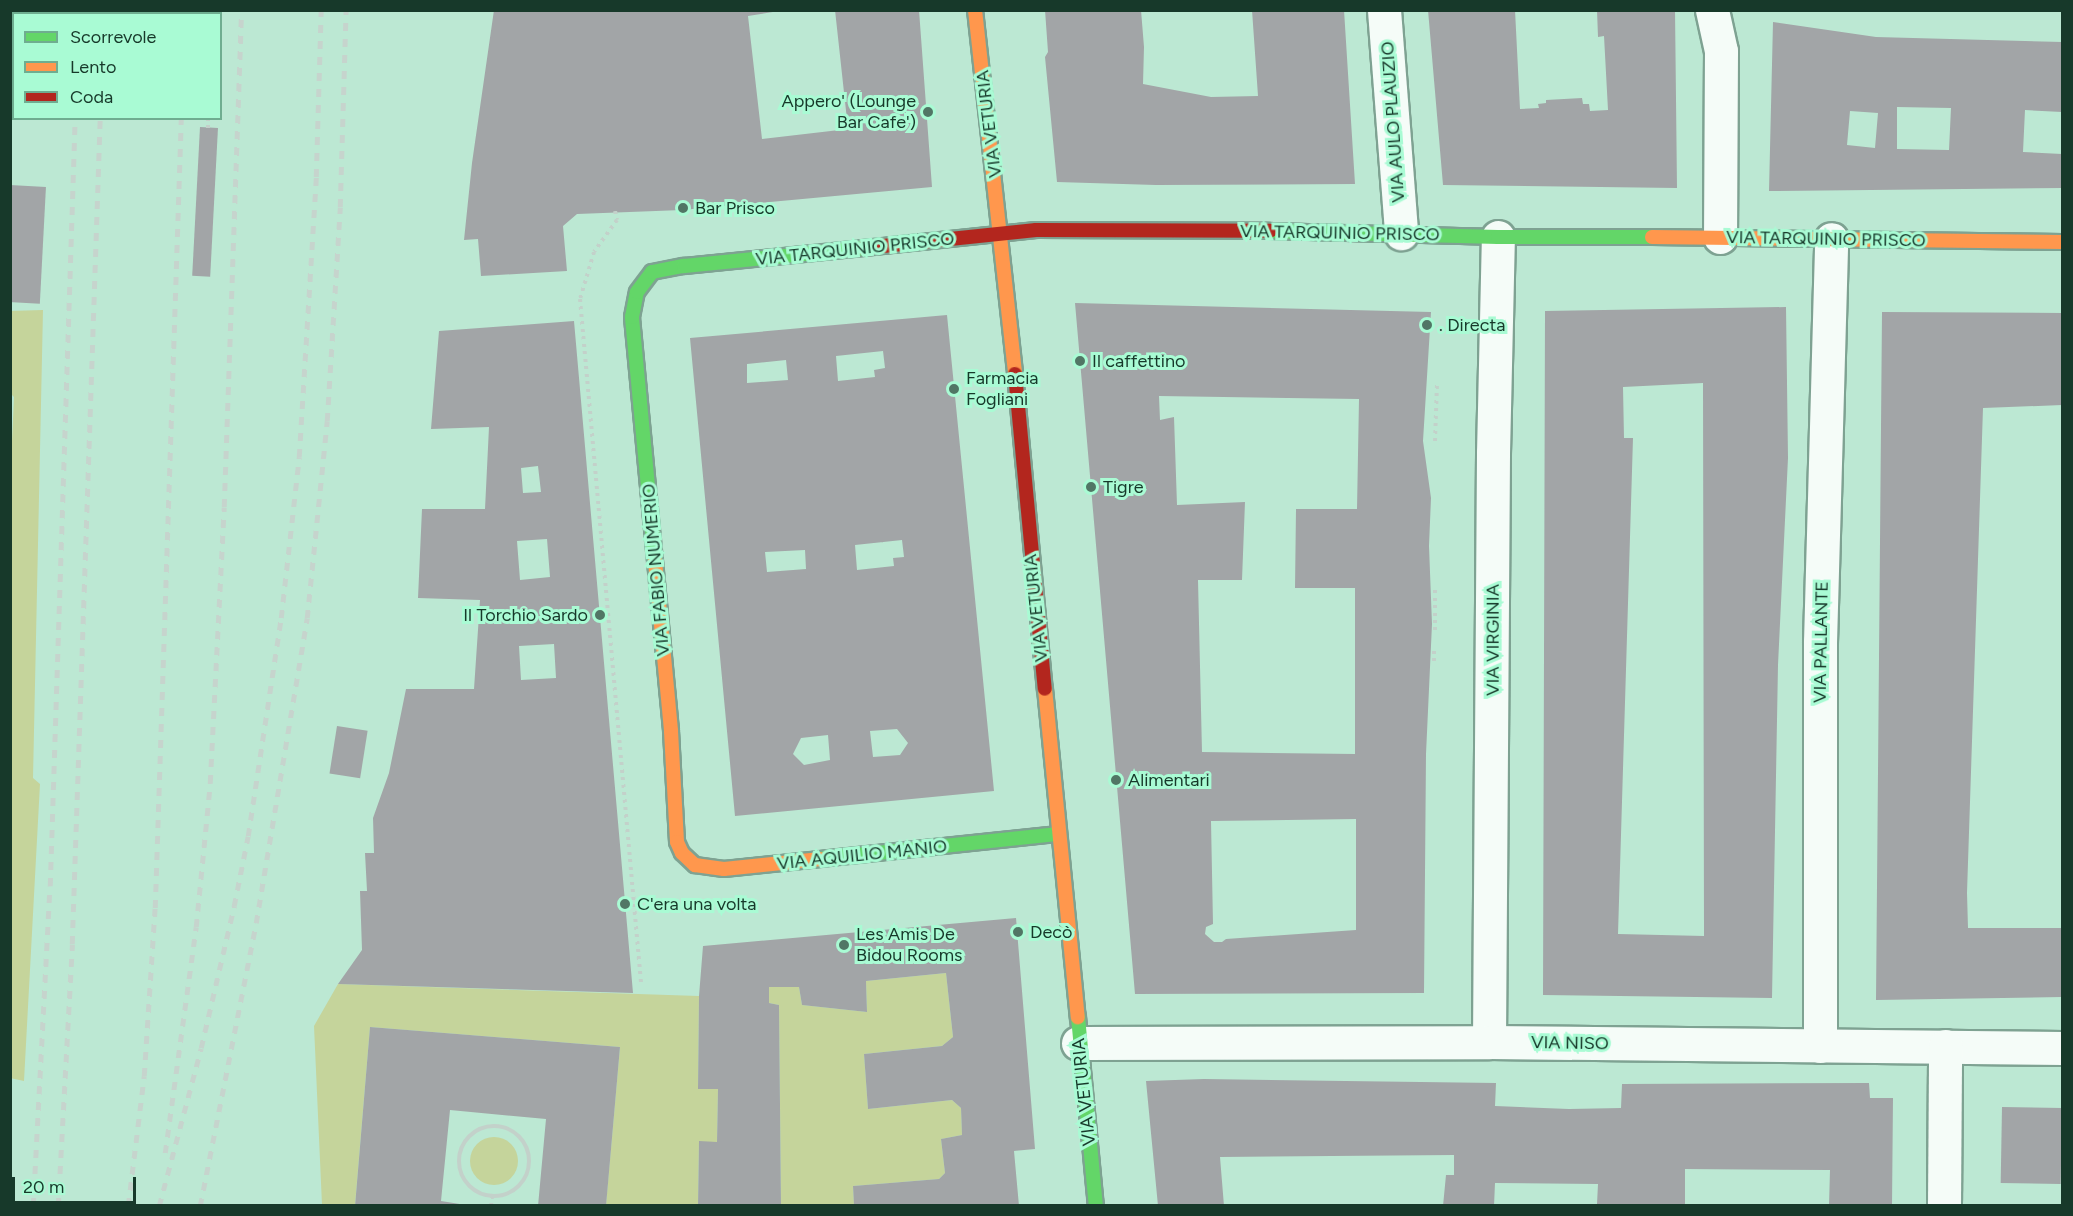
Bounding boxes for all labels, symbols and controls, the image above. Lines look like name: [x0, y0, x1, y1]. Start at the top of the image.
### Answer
legend: [12, 12, 222, 120]
text: Scorrevole: [70, 26, 156, 48]
street label: VIA AULO PLAUZIO: [1377, 41, 1409, 203]
text: Lento: [70, 56, 116, 78]
street label: VIA VETURIA: [972, 69, 1006, 179]
text: Coda: [70, 86, 113, 108]
place label: Appero' (Lounge Bar Cafe'): [782, 91, 916, 134]
marker: Appero' (Lounge Bar Cafe'): [921, 105, 935, 119]
place label: Bar Prisco: [695, 197, 775, 219]
marker: Bar Prisco: [676, 201, 690, 215]
street label: VIA TARQUINIO PRISCO: [1240, 220, 1440, 246]
street label: VIA TARQUINIO PRISCO: [1726, 226, 1926, 252]
street label: VIA TARQUINIO PRISCO: [755, 228, 955, 270]
place label: . Directa: [1439, 314, 1505, 336]
marker: . Directa: [1420, 318, 1434, 332]
place label: Il caffettino: [1092, 350, 1186, 372]
marker: Il caffettino: [1073, 354, 1087, 368]
place label: Farmacia Fogliani: [966, 368, 1039, 410]
marker: Farmacia Fogliani: [947, 382, 961, 396]
place label: Tigre: [1103, 476, 1144, 498]
marker: Tigre: [1084, 480, 1098, 494]
street label: VIA FABIO NUMERIO: [638, 483, 674, 657]
street label: VIA VETURIA: [1020, 553, 1052, 663]
street label: VIA PALLANTE: [1809, 581, 1833, 703]
street label: VIA VIRGINIA: [1482, 584, 1504, 696]
place label: Il Torchio Sardo: [463, 604, 588, 626]
marker: Il Torchio Sardo: [593, 608, 607, 622]
place label: Alimentari: [1128, 769, 1210, 791]
marker: Alimentari: [1109, 773, 1123, 787]
street label: VIA AQUILIO MANIO: [776, 835, 948, 875]
place label: C'era una volta: [637, 893, 756, 915]
marker: C'era una volta: [618, 897, 632, 911]
place label: Decò: [1030, 921, 1072, 943]
place label: Les Amis De Bidou Rooms: [856, 924, 963, 966]
marker: Decò: [1011, 925, 1025, 939]
marker: Les Amis De Bidou Rooms: [837, 938, 851, 952]
street label: VIA NISO: [1531, 1032, 1609, 1054]
street label: VIA VETURIA: [1068, 1037, 1100, 1147]
scale bar: [15, 1165, 140, 1203]
text: 20 m: [23, 1176, 64, 1198]

